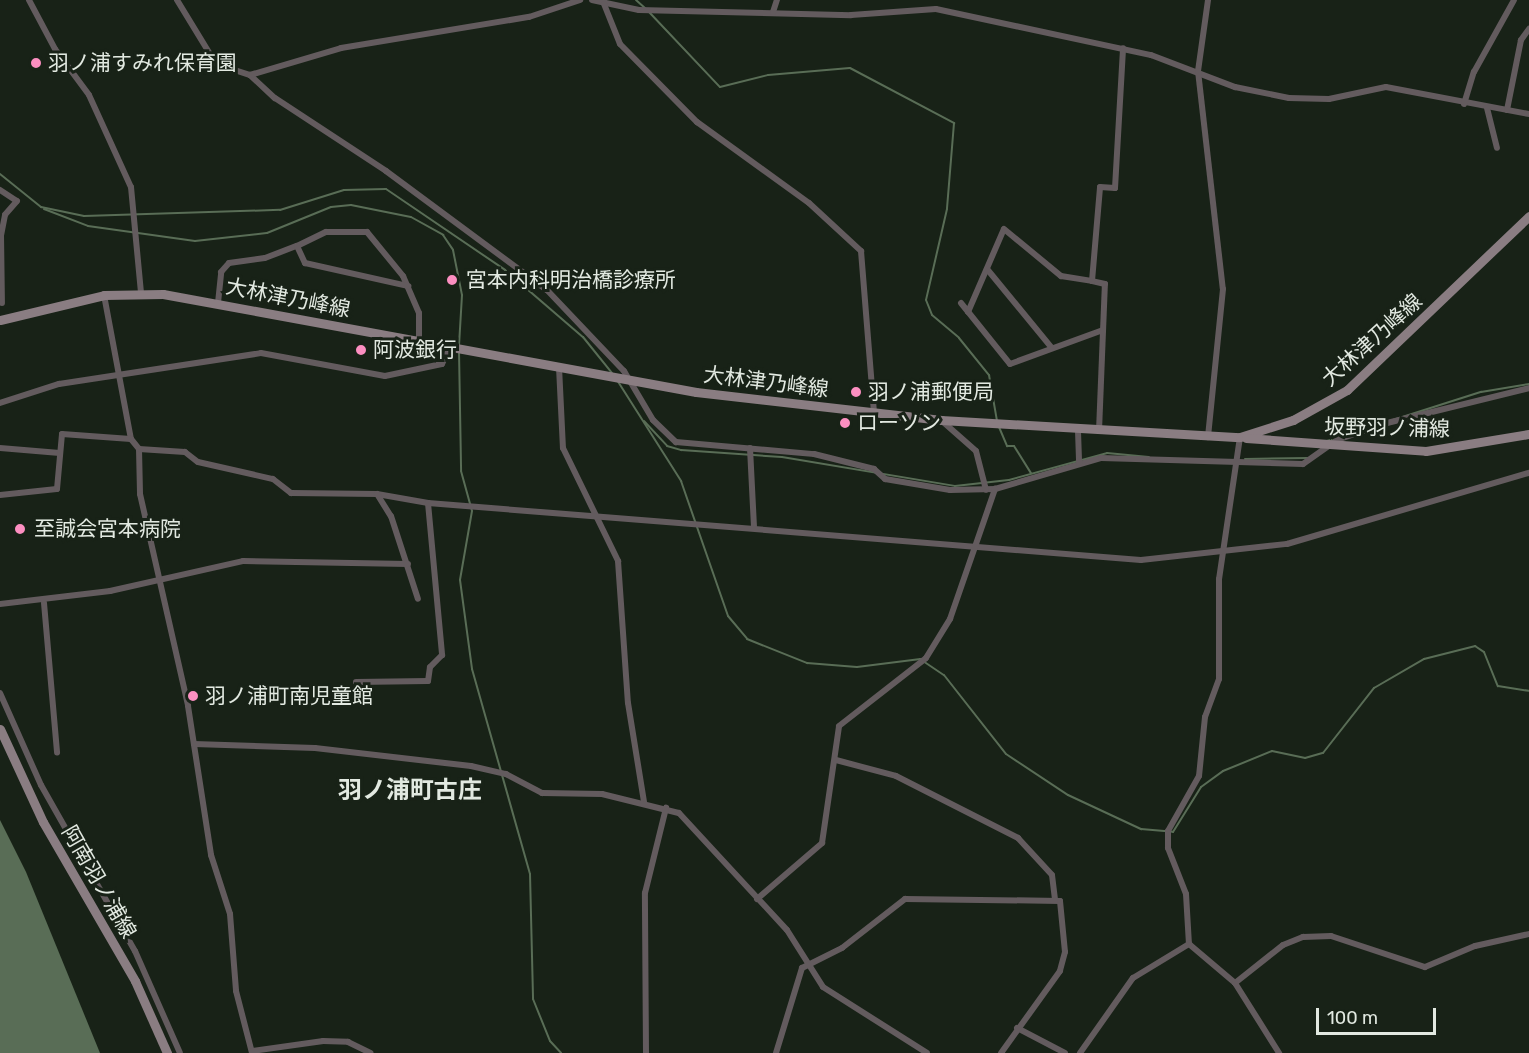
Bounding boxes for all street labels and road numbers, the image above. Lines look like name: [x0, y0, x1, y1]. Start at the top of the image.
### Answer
street label: 大林津乃峰線: [224, 274, 352, 322]
street label: 大林津乃峰線: [1317, 288, 1427, 392]
street label: 大林津乃峰線: [702, 362, 830, 402]
street label: 坂野羽ノ浦線: [1324, 414, 1450, 442]
street label: 阿南羽ノ浦線: [57, 821, 141, 943]

